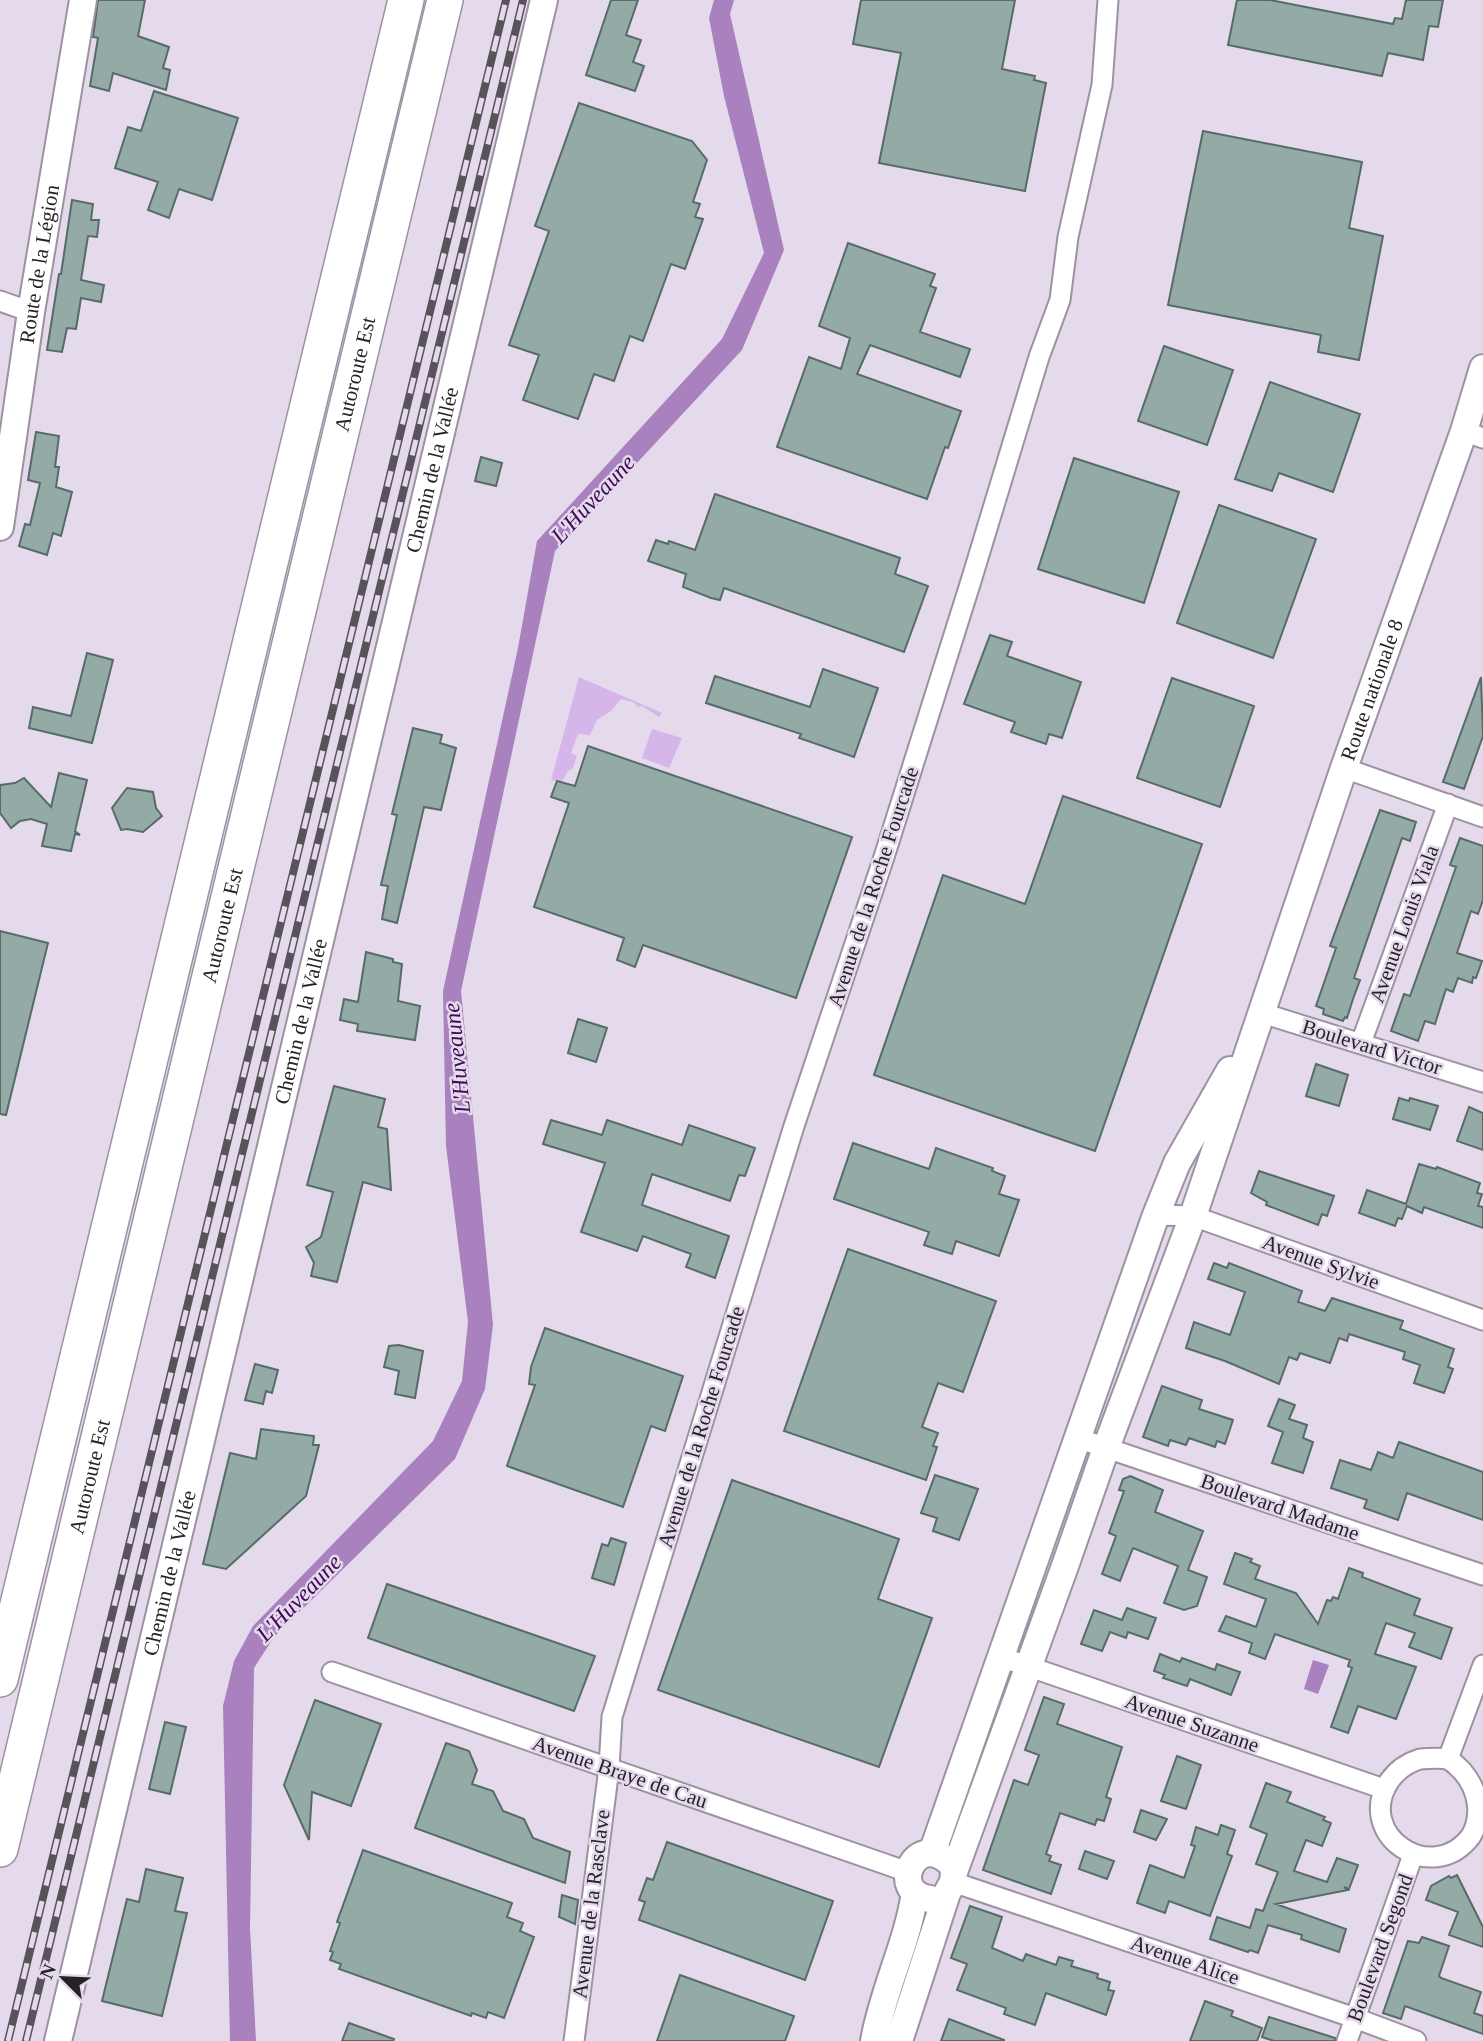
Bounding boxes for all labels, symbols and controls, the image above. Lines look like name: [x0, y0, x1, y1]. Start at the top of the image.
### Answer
street label: Route de la Légion: [15, 182, 64, 345]
street label: Autoroute Est: [330, 314, 380, 434]
street label: Chemin de la Vallée: [401, 385, 463, 555]
water label: L'Huveaune: [545, 450, 640, 549]
street label: Route nationale 8: [1336, 616, 1408, 764]
street label: Avenue de la Roche Fourcade: [823, 764, 923, 1010]
street label: Avenue Louis Viala: [1364, 841, 1444, 1006]
street label: Autoroute Est: [197, 865, 248, 985]
street label: Chemin de la Vallée: [269, 936, 332, 1107]
water label: L'Huveaune: [439, 1002, 475, 1115]
street label: Boulevard Victor: [1299, 1014, 1445, 1080]
street label: Avenue Sylvie: [1259, 1230, 1383, 1294]
street label: Avenue de la Roche Fourcade: [653, 1303, 749, 1551]
street label: Autoroute Est: [64, 1417, 115, 1536]
street label: Boulevard Madame: [1198, 1469, 1362, 1545]
street label: Chemin de la Vallée: [138, 1488, 201, 1658]
water label: L'Huveaune: [251, 1549, 347, 1647]
street label: Avenue Suzanne: [1122, 1689, 1262, 1757]
street label: Avenue Braye de Cau: [529, 1731, 711, 1813]
street label: Avenue de la Rasclave: [567, 1808, 615, 2000]
street label: Boulevard Segond: [1342, 1870, 1418, 2025]
street label: Avenue Alice: [1128, 1930, 1242, 1990]
north arrow: [28, 1943, 98, 2013]
text: N: [36, 1961, 60, 1982]

